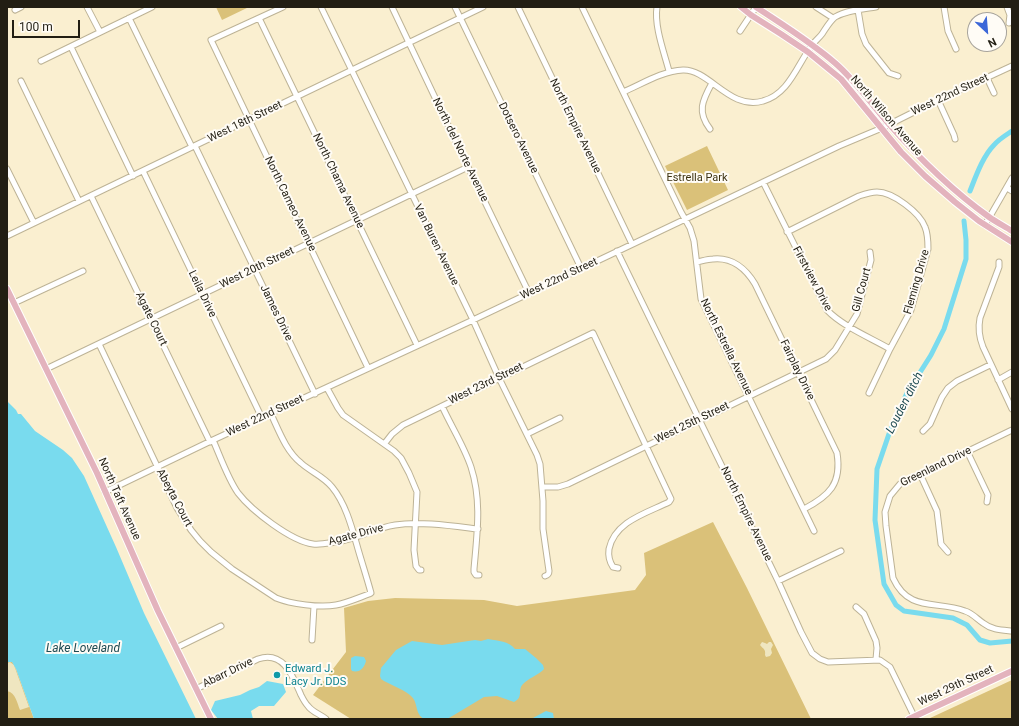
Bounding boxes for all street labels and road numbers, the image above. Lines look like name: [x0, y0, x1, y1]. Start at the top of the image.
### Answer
street label: West 22nd Street: [909, 71, 991, 119]
street label: North Wilson Avenue: [847, 73, 925, 159]
street label: North Empire Avenue: [546, 77, 604, 175]
street label: North del Norte Avenue: [429, 96, 491, 204]
street label: West 18th Street: [206, 98, 284, 146]
street label: Dotsero Avenue: [495, 100, 541, 176]
street label: North Chama Avenue: [309, 131, 367, 231]
street label: North Cameo Avenue: [261, 154, 319, 254]
street label: Van Buren Avenue: [411, 202, 461, 288]
street label: West 20th Street: [218, 244, 296, 292]
street label: Firstview Drive: [789, 244, 835, 314]
street label: Fleming Drive: [901, 248, 933, 316]
street label: West 22nd Street: [518, 255, 600, 303]
street label: Gill Court: [850, 266, 874, 314]
street label: Leila Drive: [185, 268, 219, 320]
street label: James Drive: [257, 283, 295, 343]
street label: Agate Court: [132, 290, 170, 348]
street label: North Estrella Avenue: [697, 297, 755, 397]
street label: Fairplay Drive: [777, 338, 817, 402]
street label: West 23rd Street: [447, 360, 525, 408]
street label: West 22nd Street: [224, 392, 306, 440]
street label: West 25th Street: [653, 399, 731, 447]
street label: Greenland Drive: [898, 444, 974, 490]
street label: North Taft Avenue: [95, 456, 143, 542]
street label: North Empire Avenue: [717, 465, 775, 563]
street label: Abeyta Court: [153, 467, 195, 529]
street label: Agate Drive: [327, 521, 385, 549]
street label: Abarr Drive: [201, 655, 255, 691]
street label: West 29th Street: [916, 663, 996, 709]

